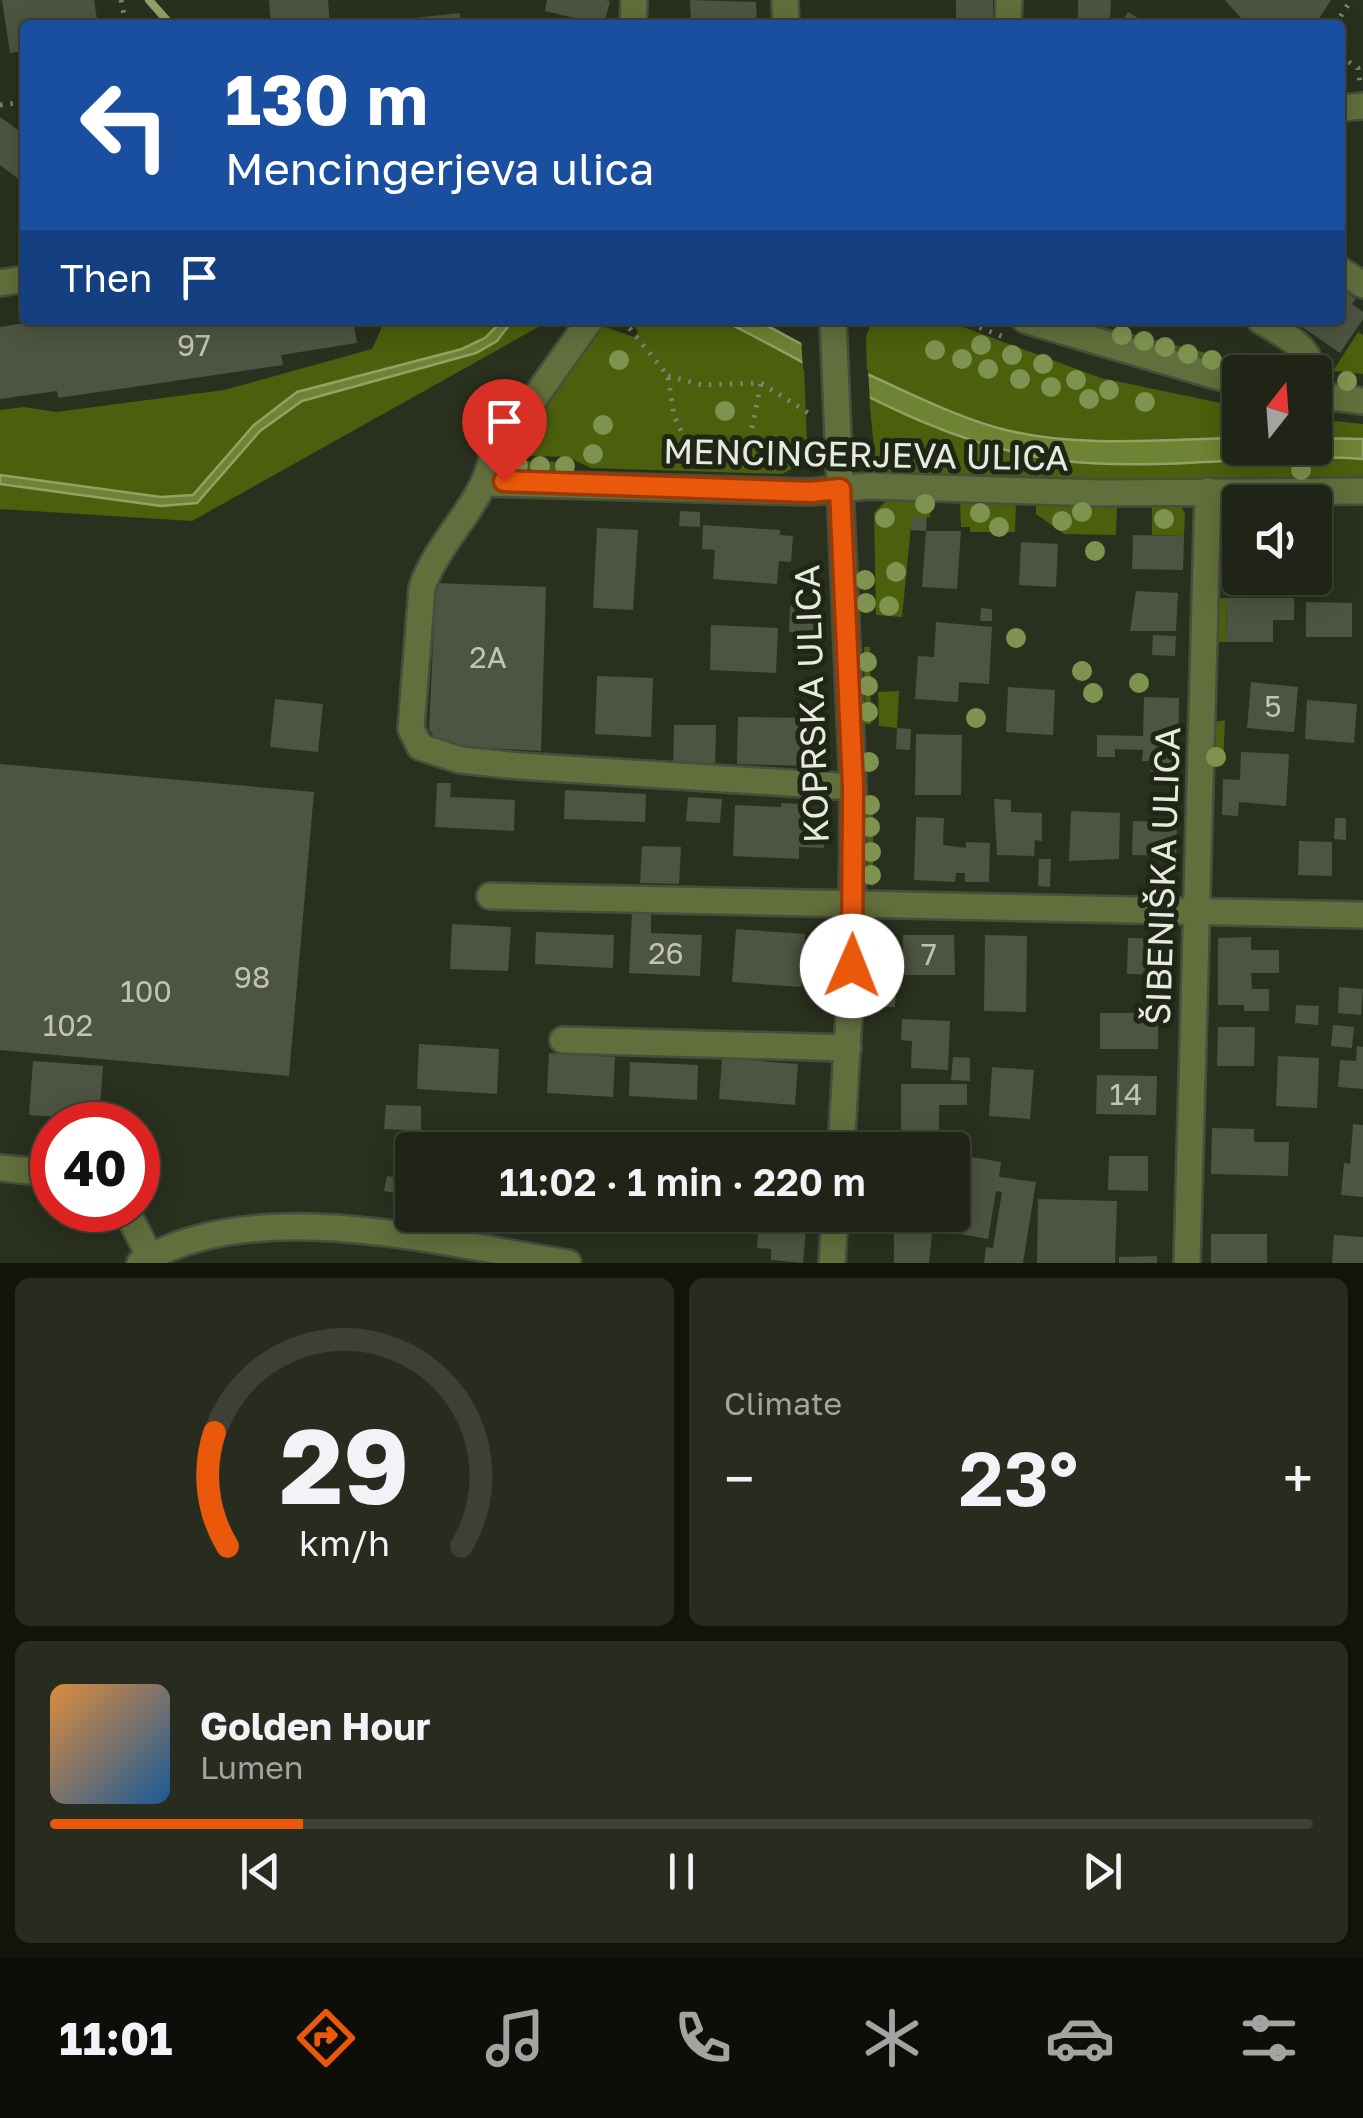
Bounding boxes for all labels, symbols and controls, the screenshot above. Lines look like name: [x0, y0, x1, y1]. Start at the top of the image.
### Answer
text: 130 m: [225, 56, 428, 140]
icon: left: [60, 60, 190, 190]
text: Mencingerjeva ulica: [225, 141, 654, 195]
icon: arrive: [172, 250, 227, 305]
text: Then: [60, 255, 152, 300]
house number: 97: [177, 327, 211, 363]
north arrow: [1222, 355, 1332, 465]
map controls: [1222, 355, 1332, 595]
pin: [462, 379, 547, 482]
icon: arrive: [477, 394, 532, 449]
street label: MENCINGERJEVA ULICA: [663, 429, 1069, 479]
button: sound: [1222, 485, 1332, 595]
street label: KOPRSKA ULICA: [785, 564, 837, 844]
house number: 2A: [469, 639, 507, 675]
house number: 5: [1264, 688, 1282, 724]
street label: ŠIBENIŠKA ULICA: [1136, 726, 1188, 1026]
position arrow: [800, 914, 904, 1018]
house number: 26: [648, 935, 684, 971]
house number: 7: [921, 936, 937, 972]
house number: 98: [234, 959, 270, 995]
house number: 100: [120, 973, 172, 1009]
house number: 102: [43, 1007, 93, 1043]
house number: 14: [1110, 1076, 1142, 1112]
speed limit sign: 40: [30, 1102, 160, 1232]
text: 11:02 · 1 min · 220 m: [499, 1159, 866, 1204]
text: Climate: [724, 1384, 842, 1422]
text: 29: [280, 1402, 409, 1527]
text: 23°: [959, 1432, 1078, 1523]
text: −: [724, 1445, 754, 1511]
text: +: [1283, 1445, 1313, 1511]
text: km/h: [299, 1521, 390, 1564]
text: Golden Hour: [200, 1703, 431, 1748]
text: Lumen: [200, 1748, 304, 1786]
icon: previous: [233, 1844, 288, 1899]
icon: pause: [654, 1844, 709, 1899]
icon: next: [1075, 1844, 1130, 1899]
icon: directions: [291, 2003, 361, 2073]
icon: music: [480, 2003, 550, 2073]
icon: phone: [668, 2003, 738, 2073]
icon: climate: [857, 2003, 927, 2073]
icon: car: [1045, 2003, 1115, 2073]
icon: filters: [1234, 2003, 1304, 2073]
text: 11:01: [59, 2011, 172, 2065]

